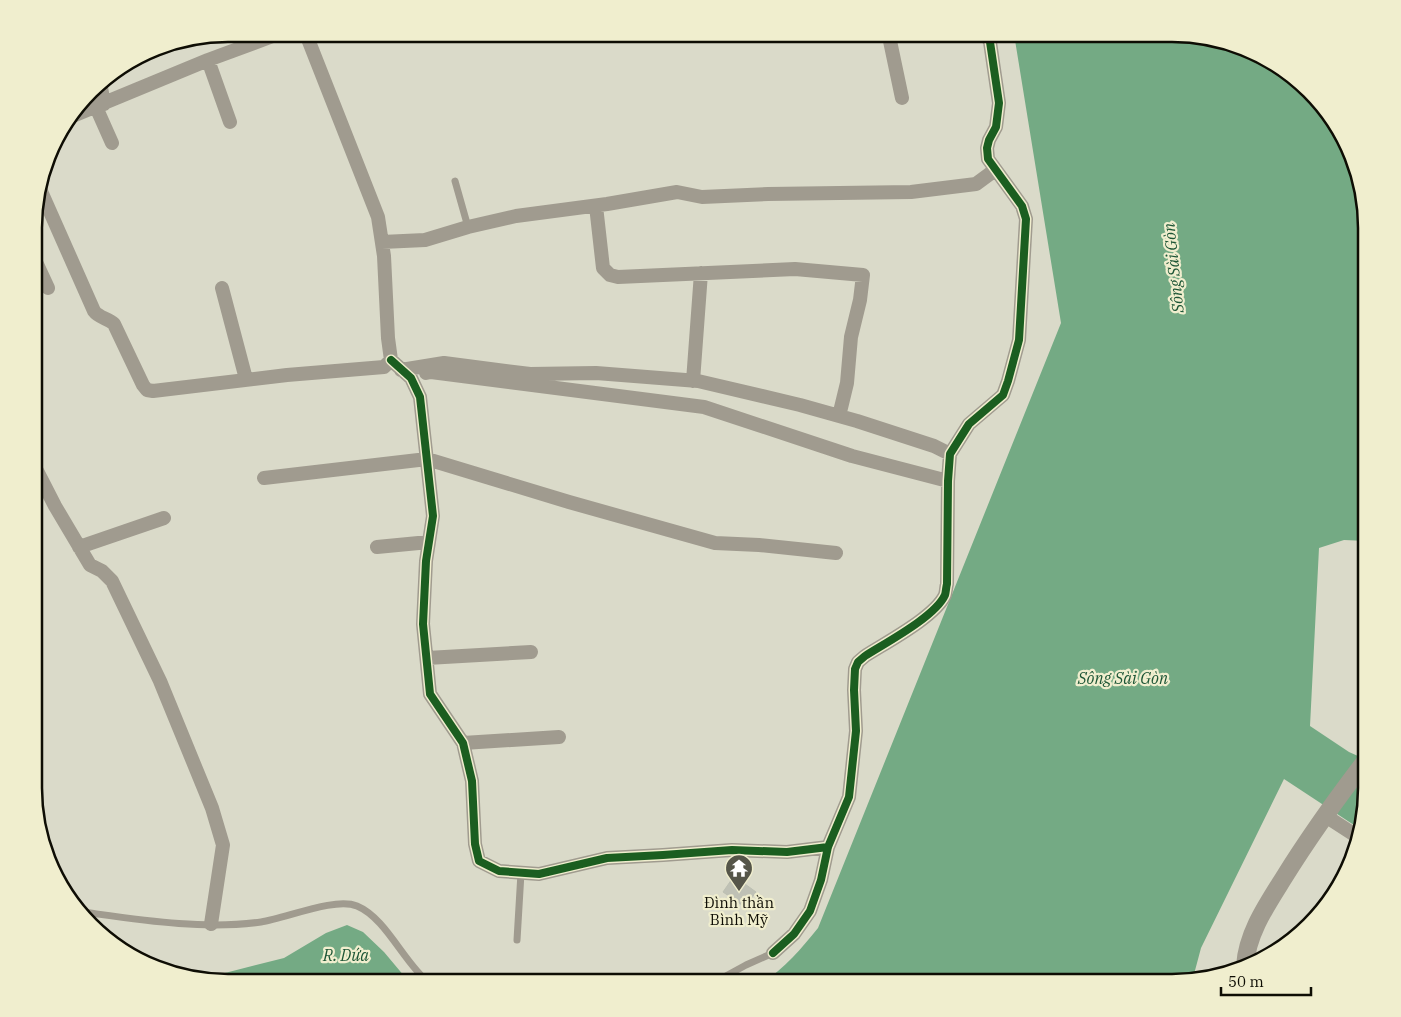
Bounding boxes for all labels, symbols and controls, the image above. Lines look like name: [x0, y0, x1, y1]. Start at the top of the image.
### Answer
water label: Sông Sài Gòn: [1158, 222, 1188, 315]
water label: Sông Sài Gòn: [1077, 668, 1168, 688]
temple icon: Đình thần Bình Mỹ: [724, 853, 754, 892]
place label: Đình thần Bình Mỹ: [704, 893, 774, 929]
water label: R. Dứa: [322, 945, 369, 965]
scale bar: [1221, 964, 1311, 996]
text: 50 m: [1228, 972, 1264, 991]

